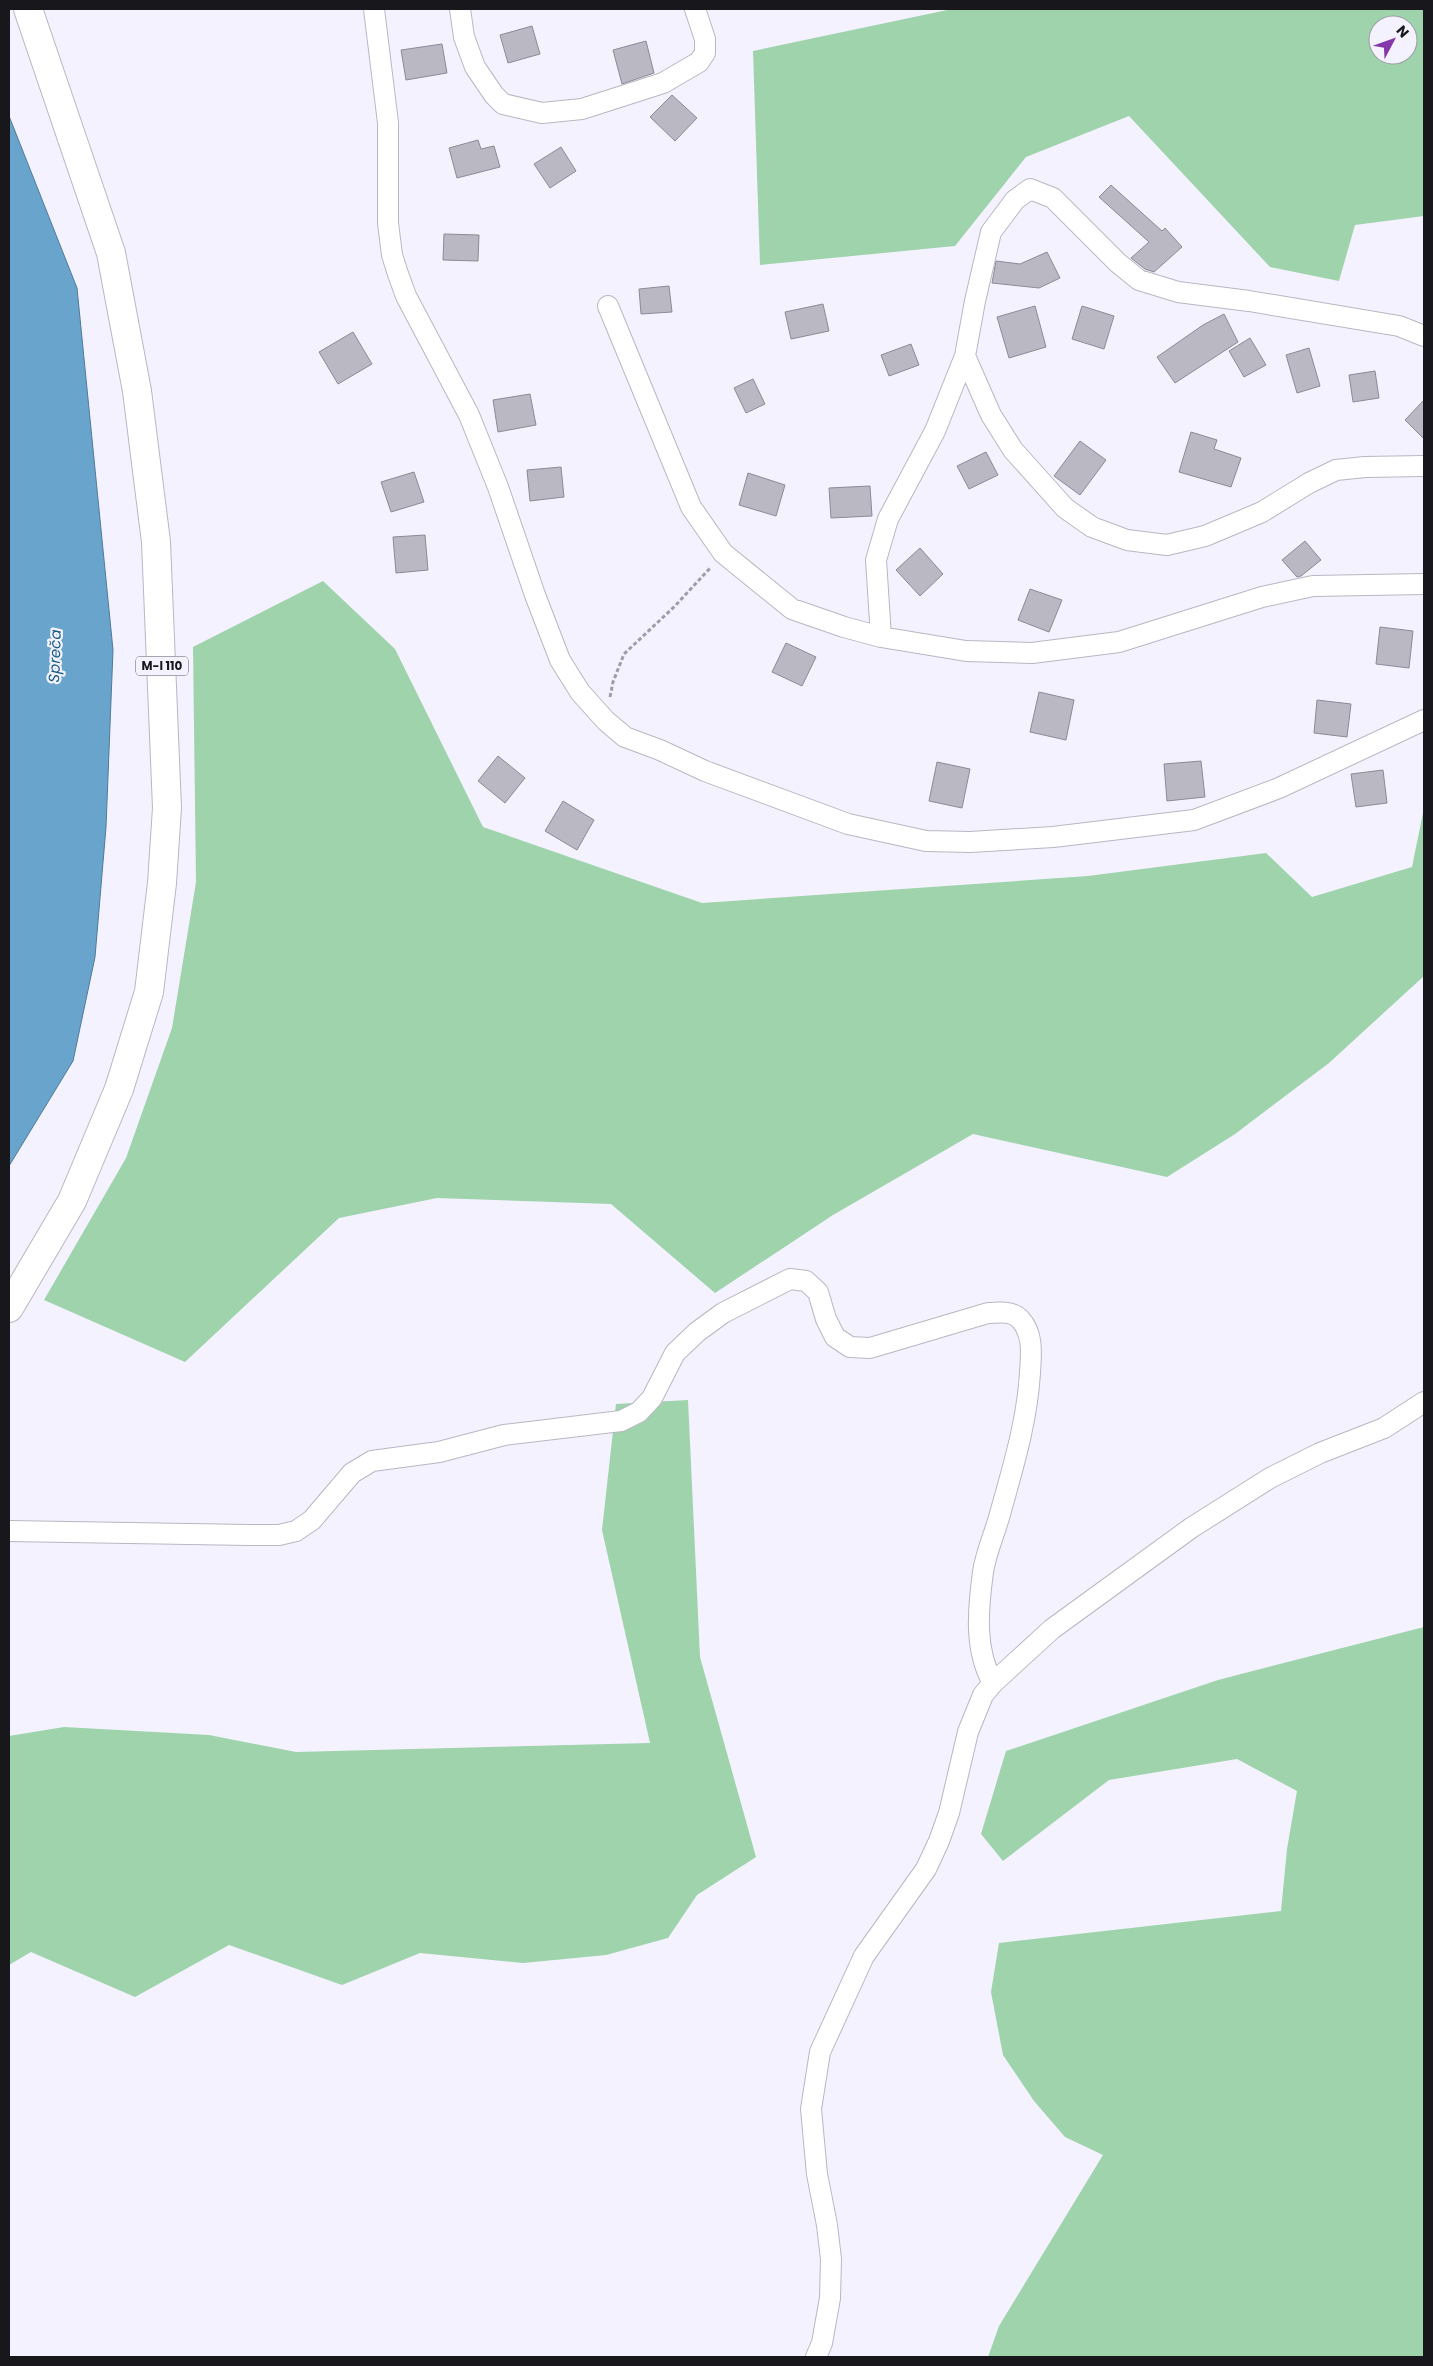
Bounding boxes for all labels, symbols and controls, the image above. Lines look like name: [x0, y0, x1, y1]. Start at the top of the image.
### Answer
north arrow: [1368, 15, 1418, 65]
text: N: [1392, 21, 1414, 42]
water label: Spreča: [43, 629, 66, 683]
road number: M-I 110: [136, 656, 188, 676]

